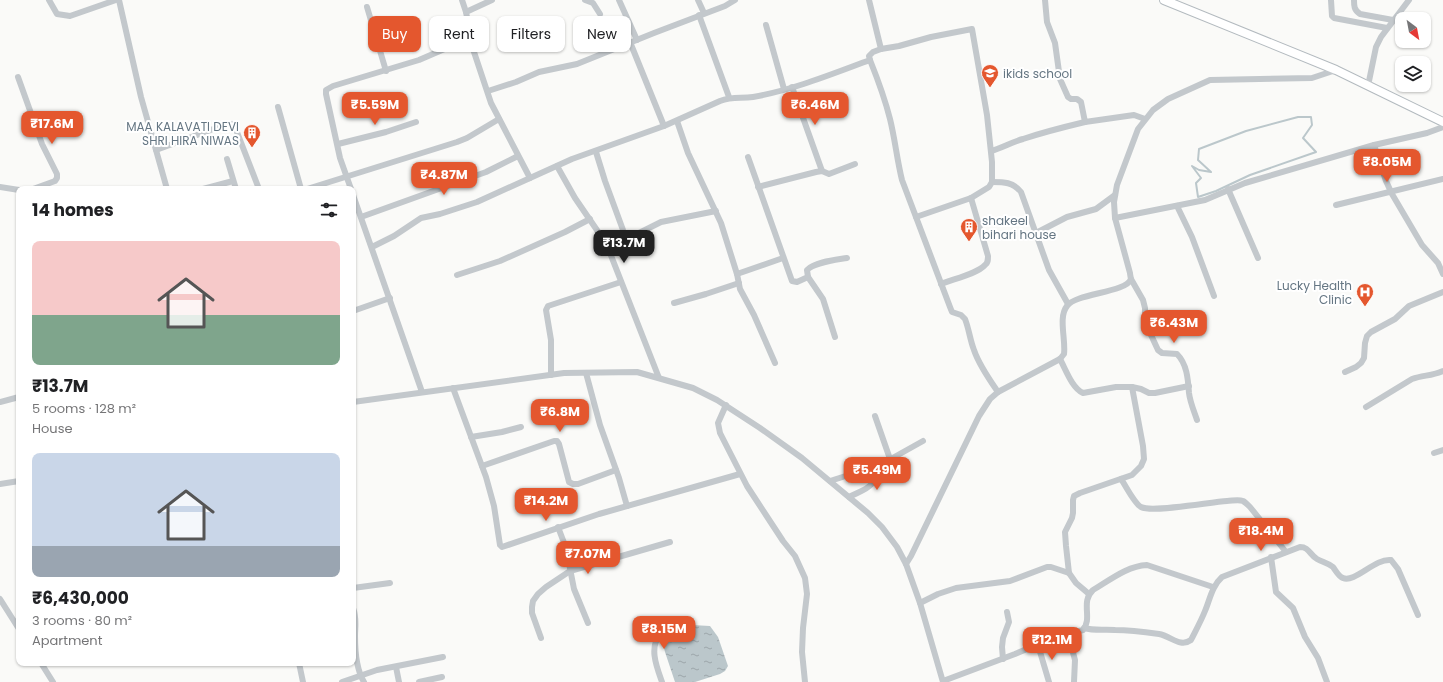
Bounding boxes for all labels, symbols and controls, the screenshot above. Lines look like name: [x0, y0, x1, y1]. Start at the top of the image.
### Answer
north arrow: [1395, 12, 1431, 48]
map controls: [1395, 12, 1431, 92]
chip: Buy: [368, 16, 421, 52]
chip: Rent: [429, 16, 489, 52]
chip: Filters: [497, 16, 565, 52]
chip: New: [573, 16, 631, 52]
button: layers: [1395, 56, 1431, 92]
school or university icon: ikids school: [980, 63, 1000, 88]
place label: ikids school: [1003, 65, 1072, 82]
pin: ₹5.59M: [342, 92, 408, 126]
pin: ₹6.46M: [782, 92, 848, 126]
text: ₹5.59M: [351, 95, 399, 114]
text: ₹6.46M: [791, 95, 839, 114]
pin: ₹17.6M: [19, 111, 85, 145]
text: ₹17.6M: [30, 114, 74, 133]
place label: MAA KALAVATI DEVI SHRI HIRA NIWAS: [126, 118, 239, 149]
building icon: MAA KALAVATI DEVI SHRI HIRA NIWAS: [242, 123, 262, 148]
pin: ₹8.05M: [1354, 149, 1420, 183]
text: ₹8.05M: [1363, 152, 1411, 171]
pin: ₹4.87M: [411, 162, 477, 196]
text: ₹4.87M: [420, 165, 468, 184]
text: 14 homes: [32, 198, 114, 222]
icon: filters: [318, 199, 340, 221]
place label: shakeel bihari house: [982, 212, 1056, 243]
building icon: shakeel bihari house: [959, 217, 979, 242]
pin: ₹13.7M: [591, 230, 657, 264]
text: ₹13.7M: [602, 233, 646, 252]
icon: home: [150, 267, 222, 339]
place label: Lucky Health Clinic: [1277, 277, 1352, 308]
hospital icon: Lucky Health Clinic: [1355, 282, 1375, 307]
pin: ₹6.43M: [1141, 310, 1207, 344]
text: ₹6.43M: [1150, 313, 1198, 332]
text: ₹13.7M: [32, 374, 88, 398]
text: 5 rooms · 128 m²: [32, 399, 136, 418]
pin: ₹6.8M: [532, 399, 588, 433]
text: ₹6.8M: [540, 402, 580, 421]
text: House: [32, 419, 72, 438]
pin: ₹5.49M: [844, 457, 910, 491]
text: ₹5.49M: [853, 460, 901, 479]
icon: home: [150, 479, 222, 551]
pin: ₹14.2M: [513, 488, 579, 522]
text: ₹14.2M: [524, 491, 568, 510]
pin: ₹18.4M: [1228, 518, 1294, 552]
text: ₹18.4M: [1238, 521, 1284, 540]
pin: ₹7.07M: [555, 541, 621, 575]
text: ₹7.07M: [565, 544, 611, 563]
text: ₹6,430,000: [32, 586, 129, 610]
text: 3 rooms · 80 m²: [32, 611, 132, 630]
pin: ₹8.15M: [631, 616, 697, 650]
text: ₹8.15M: [641, 619, 687, 638]
pin: ₹12.1M: [1019, 627, 1085, 661]
text: ₹12.1M: [1032, 630, 1072, 649]
text: Apartment: [32, 631, 102, 650]

